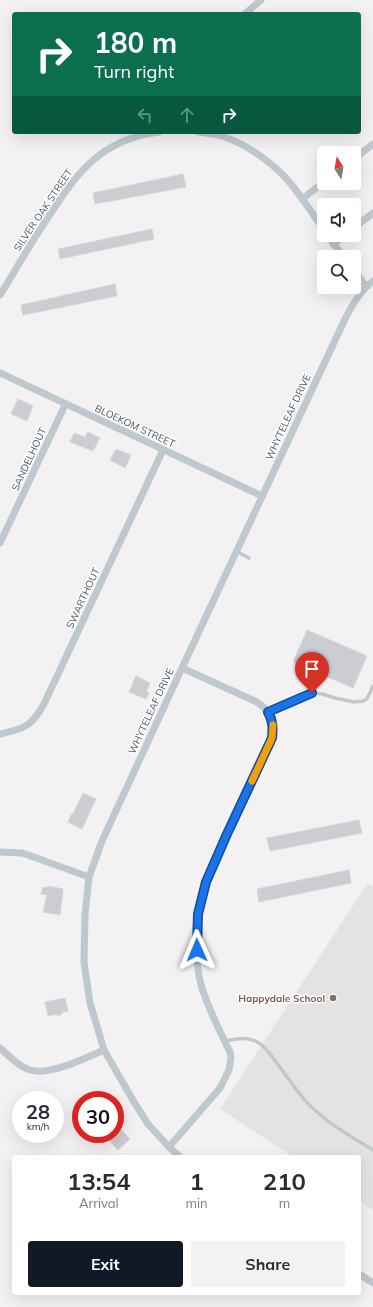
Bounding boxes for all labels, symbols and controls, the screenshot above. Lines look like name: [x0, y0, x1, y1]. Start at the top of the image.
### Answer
text: 180 m: [94, 25, 177, 60]
icon: right: [28, 28, 80, 80]
text: Turn right: [94, 60, 174, 83]
icon: left: [134, 104, 156, 126]
icon: ahead: [176, 104, 198, 126]
icon: right: [218, 104, 240, 126]
north arrow: [317, 146, 361, 190]
map controls: [317, 146, 361, 294]
street label: SILVER OAK STREET: [11, 166, 75, 254]
button: sound: [317, 198, 361, 242]
button: search: [317, 250, 361, 294]
street label: WHYTELEAF DRIVE: [262, 372, 314, 462]
street label: BLOEKOM STREET: [93, 402, 177, 450]
street label: SANDELHOUT: [9, 425, 49, 493]
street label: SWARTHOUT: [63, 566, 103, 630]
pin: [295, 652, 329, 693]
icon: arrive: [301, 658, 323, 680]
street label: WHYTELEAF DRIVE: [125, 666, 177, 756]
position arrow: [176, 929, 218, 971]
place label: Happydale School: [238, 992, 325, 1005]
marker: Happydale School: [328, 993, 338, 1003]
speed limit sign: 30: [72, 1091, 124, 1143]
text: 28: [26, 1099, 50, 1124]
text: km/h: [27, 1120, 49, 1133]
text: 13:54: [67, 1166, 131, 1196]
text: 1: [189, 1166, 204, 1196]
text: 210: [263, 1166, 306, 1196]
text: Arrival: [79, 1195, 119, 1211]
text: min: [186, 1195, 208, 1211]
text: m: [279, 1195, 290, 1211]
button: Exit: [28, 1241, 183, 1287]
button: Share: [191, 1241, 345, 1287]

